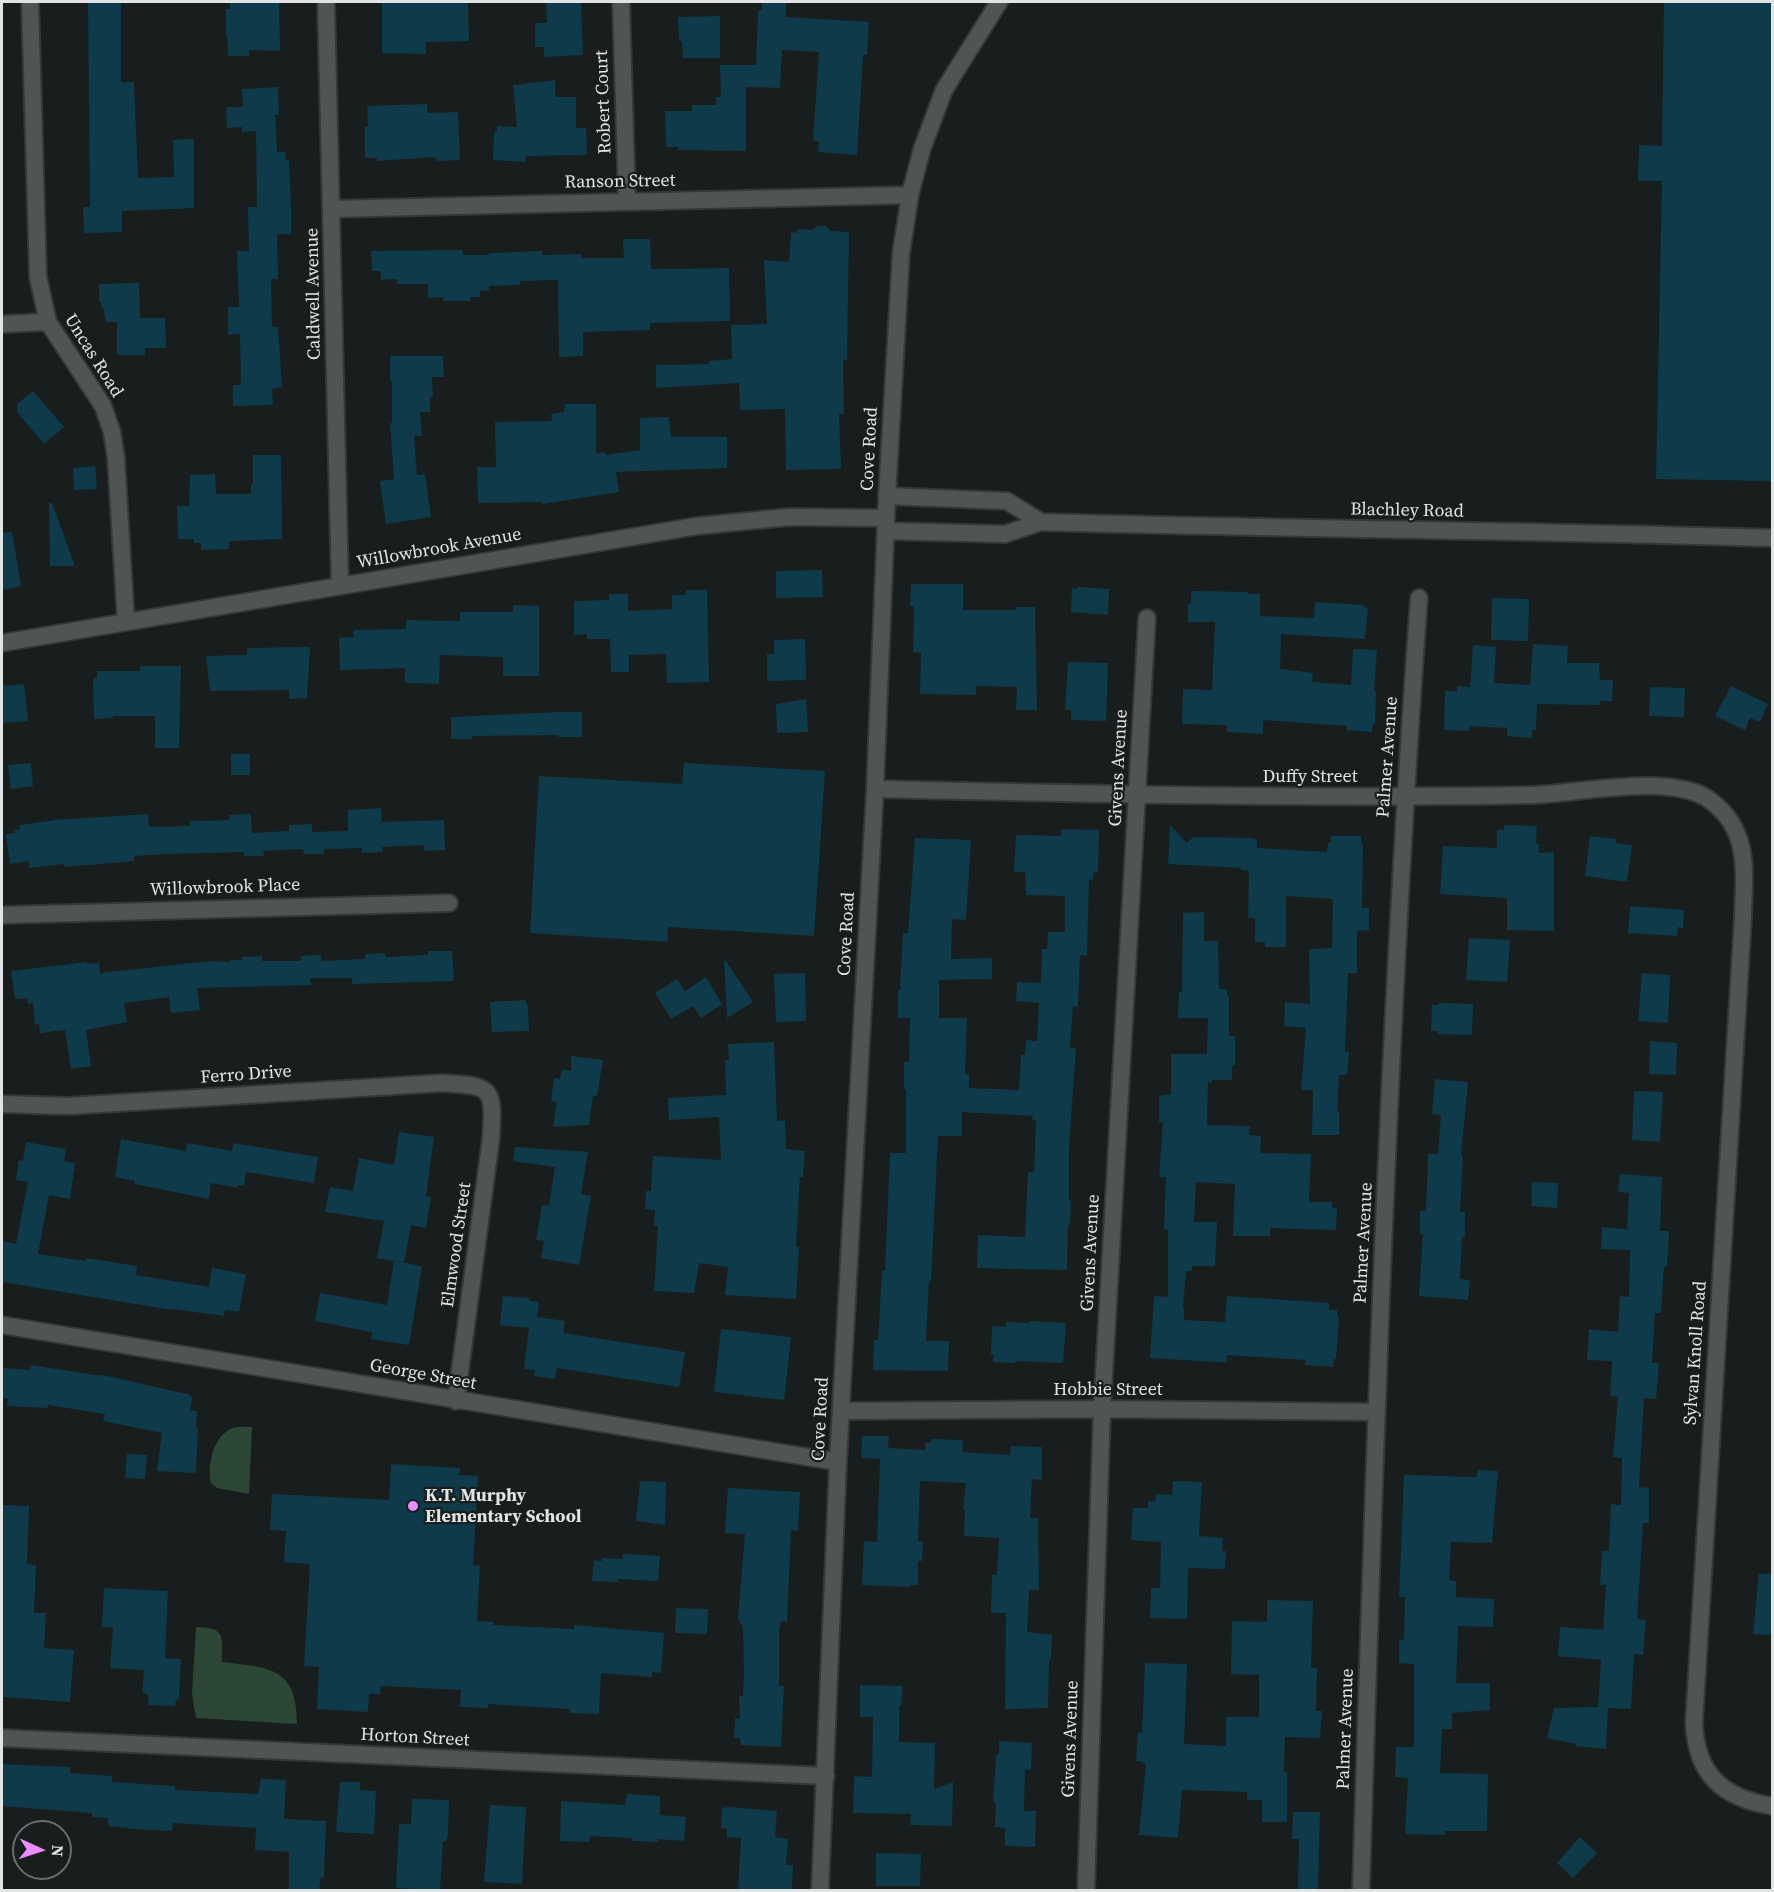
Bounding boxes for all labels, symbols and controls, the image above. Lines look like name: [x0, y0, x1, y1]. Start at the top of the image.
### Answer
street label: Robert Court: [591, 50, 617, 154]
street label: Ranson Street: [564, 170, 676, 194]
street label: Caldwell Avenue: [302, 228, 326, 360]
street label: Uncas Road: [59, 310, 127, 402]
street label: Cove Road: [857, 406, 883, 492]
street label: Blachley Road: [1350, 499, 1464, 523]
street label: Willowbrook Avenue: [355, 524, 523, 574]
street label: Palmer Avenue: [1373, 696, 1403, 818]
street label: Givens Avenue: [1105, 709, 1133, 827]
street label: Duffy Street: [1262, 766, 1358, 788]
street label: Willowbrook Place: [149, 875, 301, 901]
street label: Cove Road: [834, 891, 860, 977]
street label: Ferro Drive: [200, 1061, 292, 1089]
street label: Elmwood Street: [438, 1181, 476, 1309]
street label: Palmer Avenue: [1350, 1182, 1378, 1304]
street label: Givens Avenue: [1077, 1194, 1105, 1312]
street label: Sylvan Knoll Road: [1680, 1280, 1712, 1426]
street label: George Street: [368, 1355, 478, 1395]
street label: Cove Road: [808, 1376, 834, 1462]
street label: Hobbie Street: [1053, 1379, 1163, 1401]
place label: K.T. Murphy Elementary School: [425, 1485, 582, 1528]
marker: K.T. Murphy Elementary School: [406, 1499, 420, 1513]
street label: Palmer Avenue: [1333, 1668, 1359, 1790]
street label: Givens Avenue: [1058, 1680, 1084, 1798]
street label: Horton Street: [360, 1724, 470, 1752]
north arrow: [12, 1820, 72, 1880]
text: N: [47, 1844, 69, 1857]

